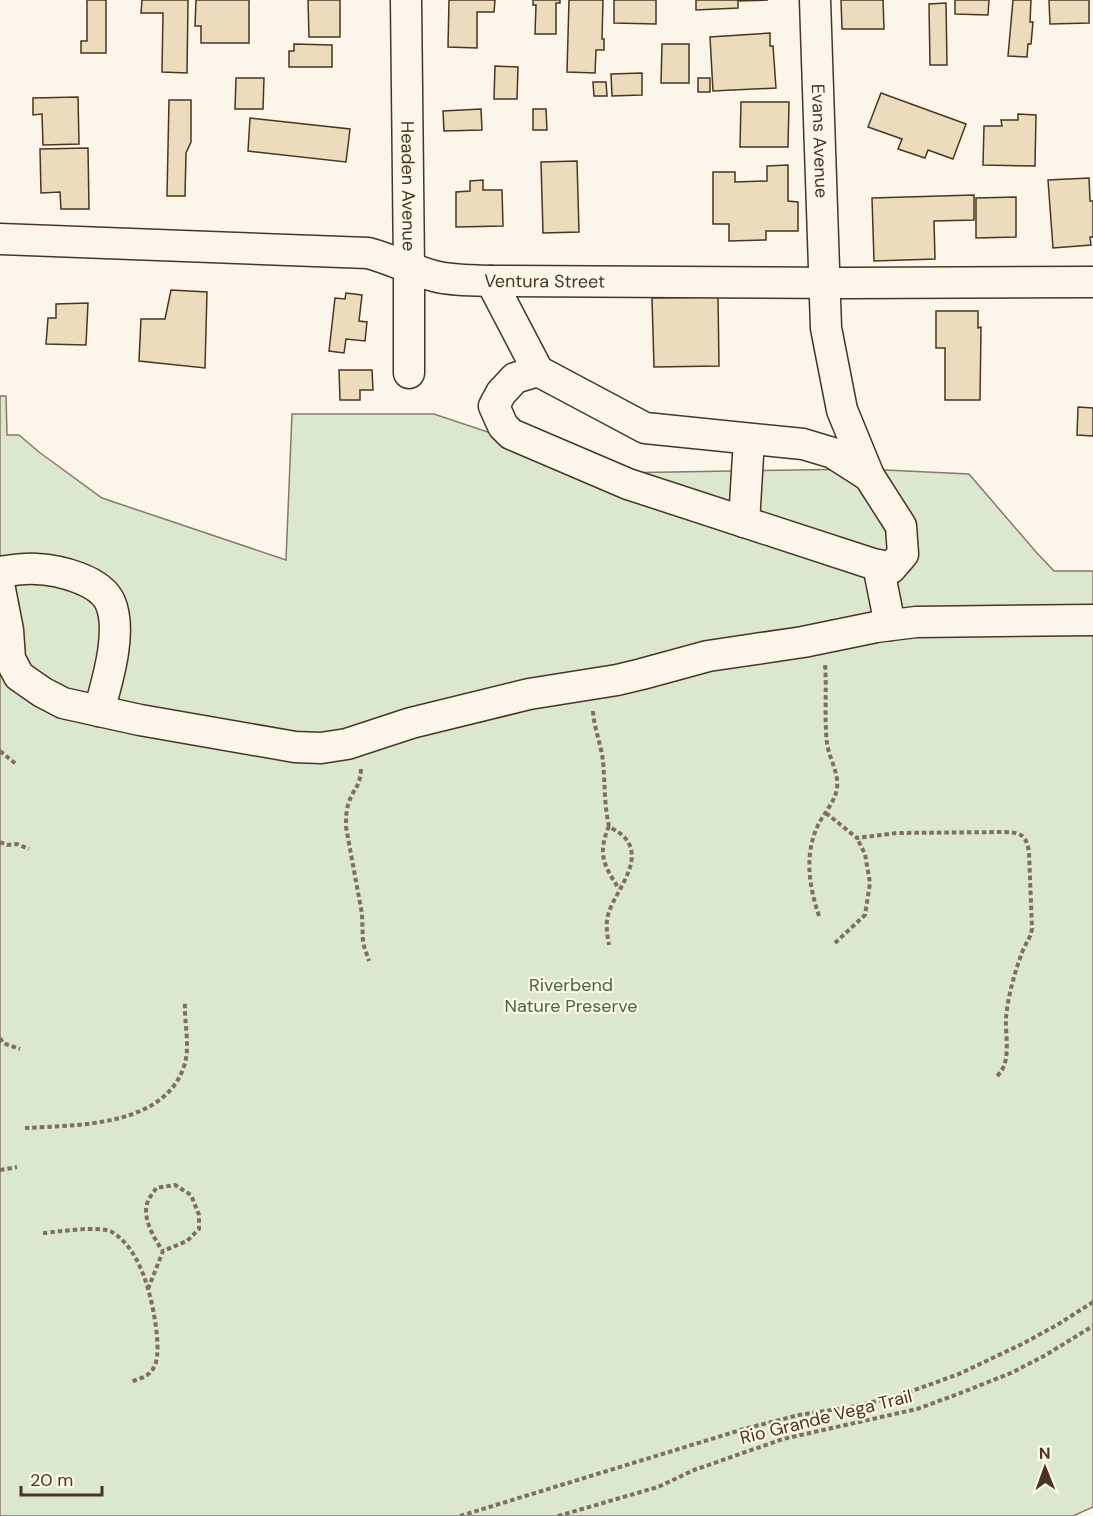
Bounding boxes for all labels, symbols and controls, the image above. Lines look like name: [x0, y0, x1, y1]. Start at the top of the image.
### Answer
street label: Evans Avenue: [806, 83, 834, 199]
street label: Headen Avenue: [395, 121, 421, 251]
street label: Ventura Street: [483, 269, 605, 294]
park label: Riverbend Nature Preserve: [505, 973, 637, 1018]
street label: Rio Grande Vega Trail: [737, 1384, 915, 1450]
north arrow: [1015, 1438, 1075, 1498]
text: N: [1039, 1443, 1051, 1464]
scale bar: [21, 1459, 102, 1497]
text: 20 m: [30, 1468, 73, 1492]

